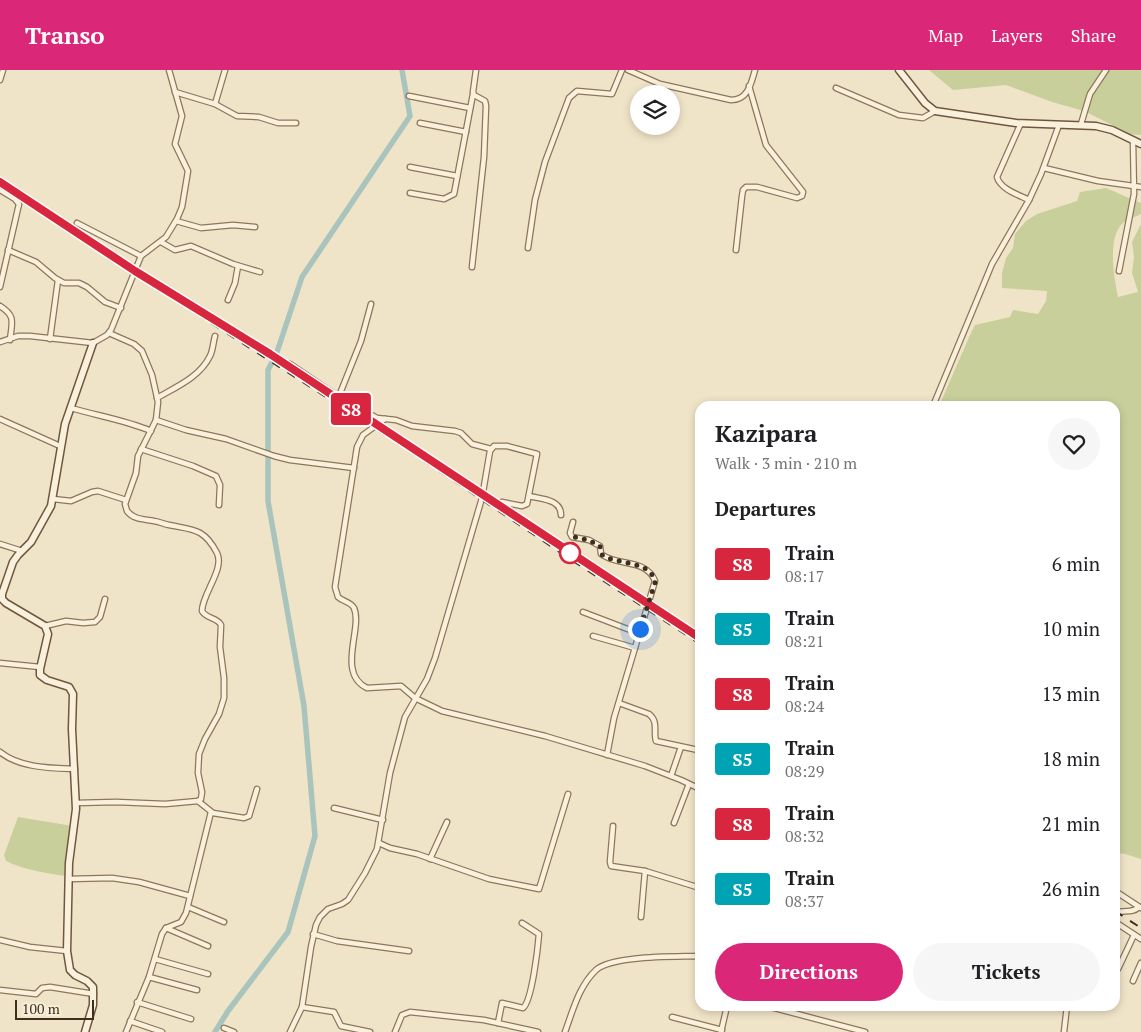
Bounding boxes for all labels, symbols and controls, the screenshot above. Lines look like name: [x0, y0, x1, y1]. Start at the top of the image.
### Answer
text: Transo: [25, 19, 105, 51]
text: Map: [928, 23, 963, 47]
text: Layers: [991, 23, 1043, 47]
text: Share: [1071, 23, 1116, 47]
map controls: [630, 85, 680, 135]
button: layers: [630, 85, 680, 135]
line badge: S8: [328, 393, 374, 425]
text: S8: [341, 397, 361, 421]
text: Kazipara: [715, 417, 817, 449]
button: heart: [1048, 418, 1100, 470]
text: Walk · 3 min · 210 m: [715, 452, 857, 474]
text: Departures: [715, 496, 816, 521]
text: Train: [785, 540, 834, 565]
unlabelled marker: [559, 542, 581, 564]
text: 6 min: [1052, 551, 1100, 576]
text: S8: [732, 552, 753, 576]
text: 08:17: [785, 565, 824, 587]
text: Train: [785, 605, 834, 630]
text: 10 min: [1042, 616, 1100, 641]
your location: [628, 617, 653, 642]
text: S5: [732, 617, 753, 641]
text: 08:21: [785, 630, 824, 652]
text: Train: [785, 670, 834, 695]
text: 13 min: [1042, 681, 1100, 706]
text: S8: [732, 682, 753, 706]
text: 08:24: [785, 695, 824, 717]
text: Train: [785, 735, 834, 760]
text: 18 min: [1042, 746, 1100, 771]
text: S5: [732, 747, 753, 771]
text: 08:29: [785, 760, 824, 782]
text: Train: [785, 800, 834, 825]
text: 21 min: [1042, 811, 1100, 836]
text: S8: [732, 812, 753, 836]
text: 08:32: [785, 825, 824, 847]
text: Train: [785, 865, 834, 890]
text: 26 min: [1042, 876, 1100, 901]
text: S5: [732, 877, 753, 901]
text: 08:37: [785, 890, 824, 912]
button: Directions: [715, 943, 903, 1001]
button: Tickets: [913, 943, 1100, 1001]
scale bar: [15, 997, 94, 1020]
text: 100 m: [22, 999, 60, 1018]

